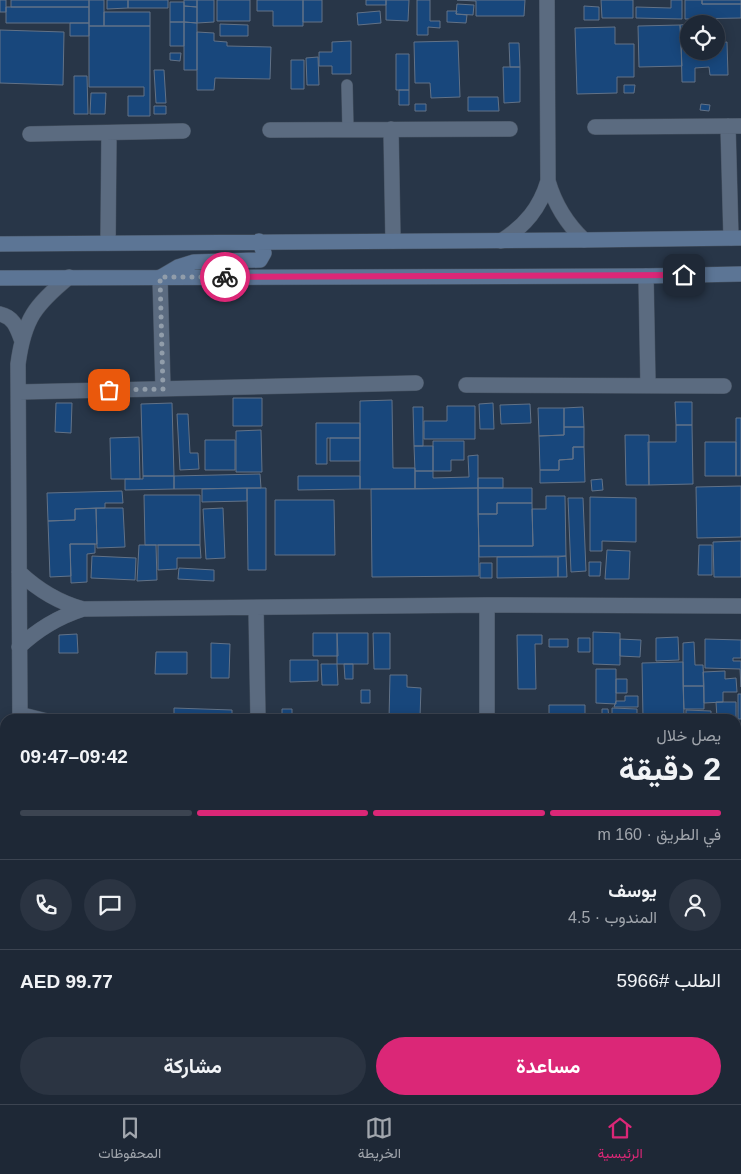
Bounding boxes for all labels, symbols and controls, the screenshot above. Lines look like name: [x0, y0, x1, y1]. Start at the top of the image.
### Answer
map controls: [680, 15, 725, 60]
button: locate: [680, 15, 725, 60]
courier: [200, 252, 250, 302]
pin: [663, 254, 705, 296]
icon: home: [670, 261, 698, 289]
icon: bike: [211, 263, 239, 291]
pin: [88, 369, 130, 411]
icon: bag: [95, 376, 123, 404]
text: يصل خلال: [657, 727, 721, 744]
text: 09:42–09:47: [20, 746, 128, 767]
text: 2 دقيقة: [619, 751, 721, 787]
text: في الطريق · 160 m: [598, 826, 721, 843]
button: phone: [20, 879, 72, 931]
button: chat: [84, 879, 136, 931]
button: person: [669, 879, 721, 931]
text: يوسف: [608, 880, 657, 901]
text: المندوب · 4.5: [568, 909, 657, 926]
text: الطلب #5966: [616, 970, 721, 991]
text: AED 99.77: [20, 971, 113, 992]
button: مشاركة: [20, 1037, 366, 1095]
button: مساعدة: [376, 1037, 721, 1095]
tab: المحفوظات: [98, 1114, 161, 1166]
tab: الخريطة: [358, 1114, 401, 1166]
tab: الرئيسية: [598, 1114, 643, 1166]

